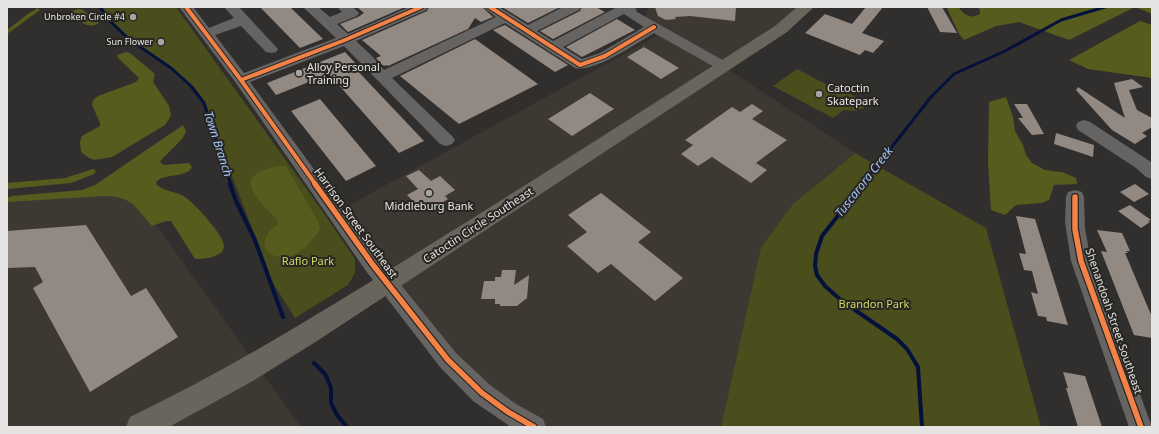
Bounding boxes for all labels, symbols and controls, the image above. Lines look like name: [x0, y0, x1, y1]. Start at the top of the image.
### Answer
place label: Unbroken Circle #4: [44, 10, 125, 23]
marker: Unbroken Circle #4: [128, 12, 138, 22]
place label: Sun Flower: [106, 35, 153, 48]
marker: Sun Flower: [156, 37, 166, 47]
place label: Alloy Personal Training: [307, 59, 380, 87]
marker: Alloy Personal Training: [294, 68, 304, 78]
place label: Catoctin Skatepark: [827, 80, 879, 108]
marker: Catoctin Skatepark: [814, 89, 824, 99]
water label: Town Branch: [200, 109, 237, 179]
water label: Tuscarora Creek: [831, 142, 897, 220]
street label: Harrison Street Southeast: [311, 164, 402, 281]
street label: Catoctin Circle Southeast: [420, 183, 536, 266]
marker: Middleburg Bank: [424, 188, 434, 198]
place label: Middleburg Bank: [384, 198, 474, 213]
street label: Shenandoah Street Southeast: [1082, 246, 1147, 396]
park label: Raflo Park: [282, 253, 334, 268]
park label: Brandon Park: [839, 296, 910, 311]

